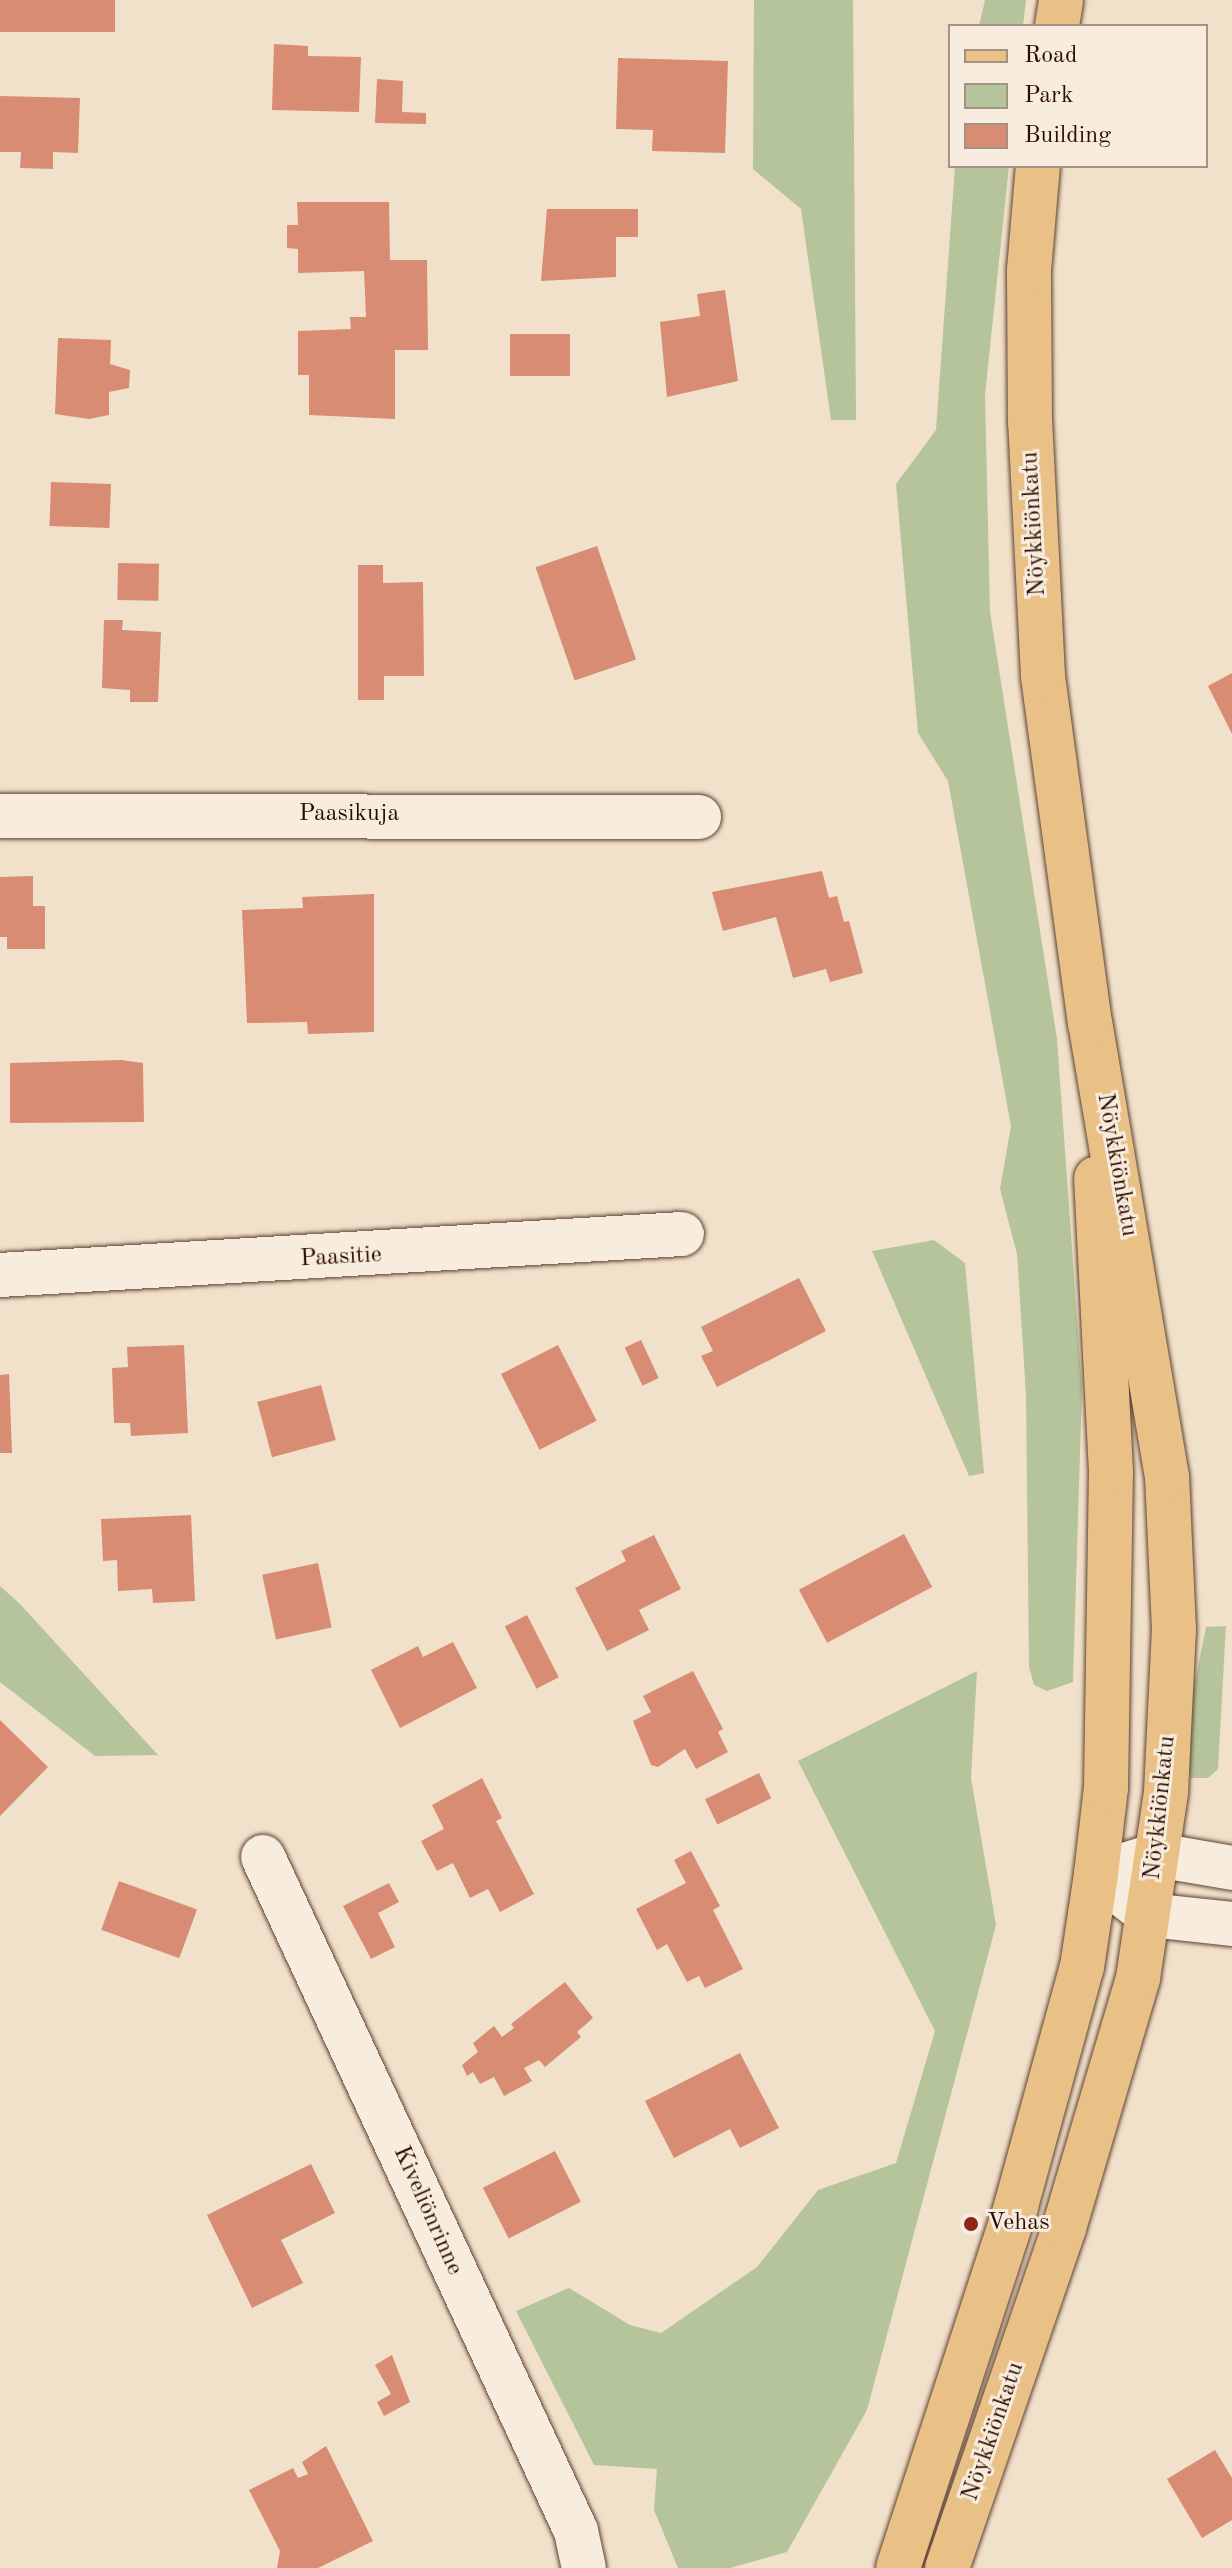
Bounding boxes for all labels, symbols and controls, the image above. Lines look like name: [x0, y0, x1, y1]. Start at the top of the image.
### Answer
legend: [948, 24, 1208, 168]
text: Road: [1024, 44, 1077, 68]
text: Park: [1024, 84, 1073, 108]
text: Building: [1024, 124, 1111, 148]
street label: Nöykkiönkatu: [1017, 451, 1053, 597]
street label: Paasikuja: [299, 801, 399, 829]
street label: Nöykkiönkatu: [1089, 1091, 1143, 1239]
street label: Paasitie: [299, 1241, 383, 1275]
street label: Nöykkiönkatu: [1139, 1734, 1183, 1882]
street label: Kiveliönrinne: [386, 2142, 468, 2280]
place label: Vehas: [987, 2210, 1050, 2238]
marker: Vehas: [962, 2215, 980, 2233]
street label: Nöykkiönkatu: [957, 2359, 1031, 2505]

